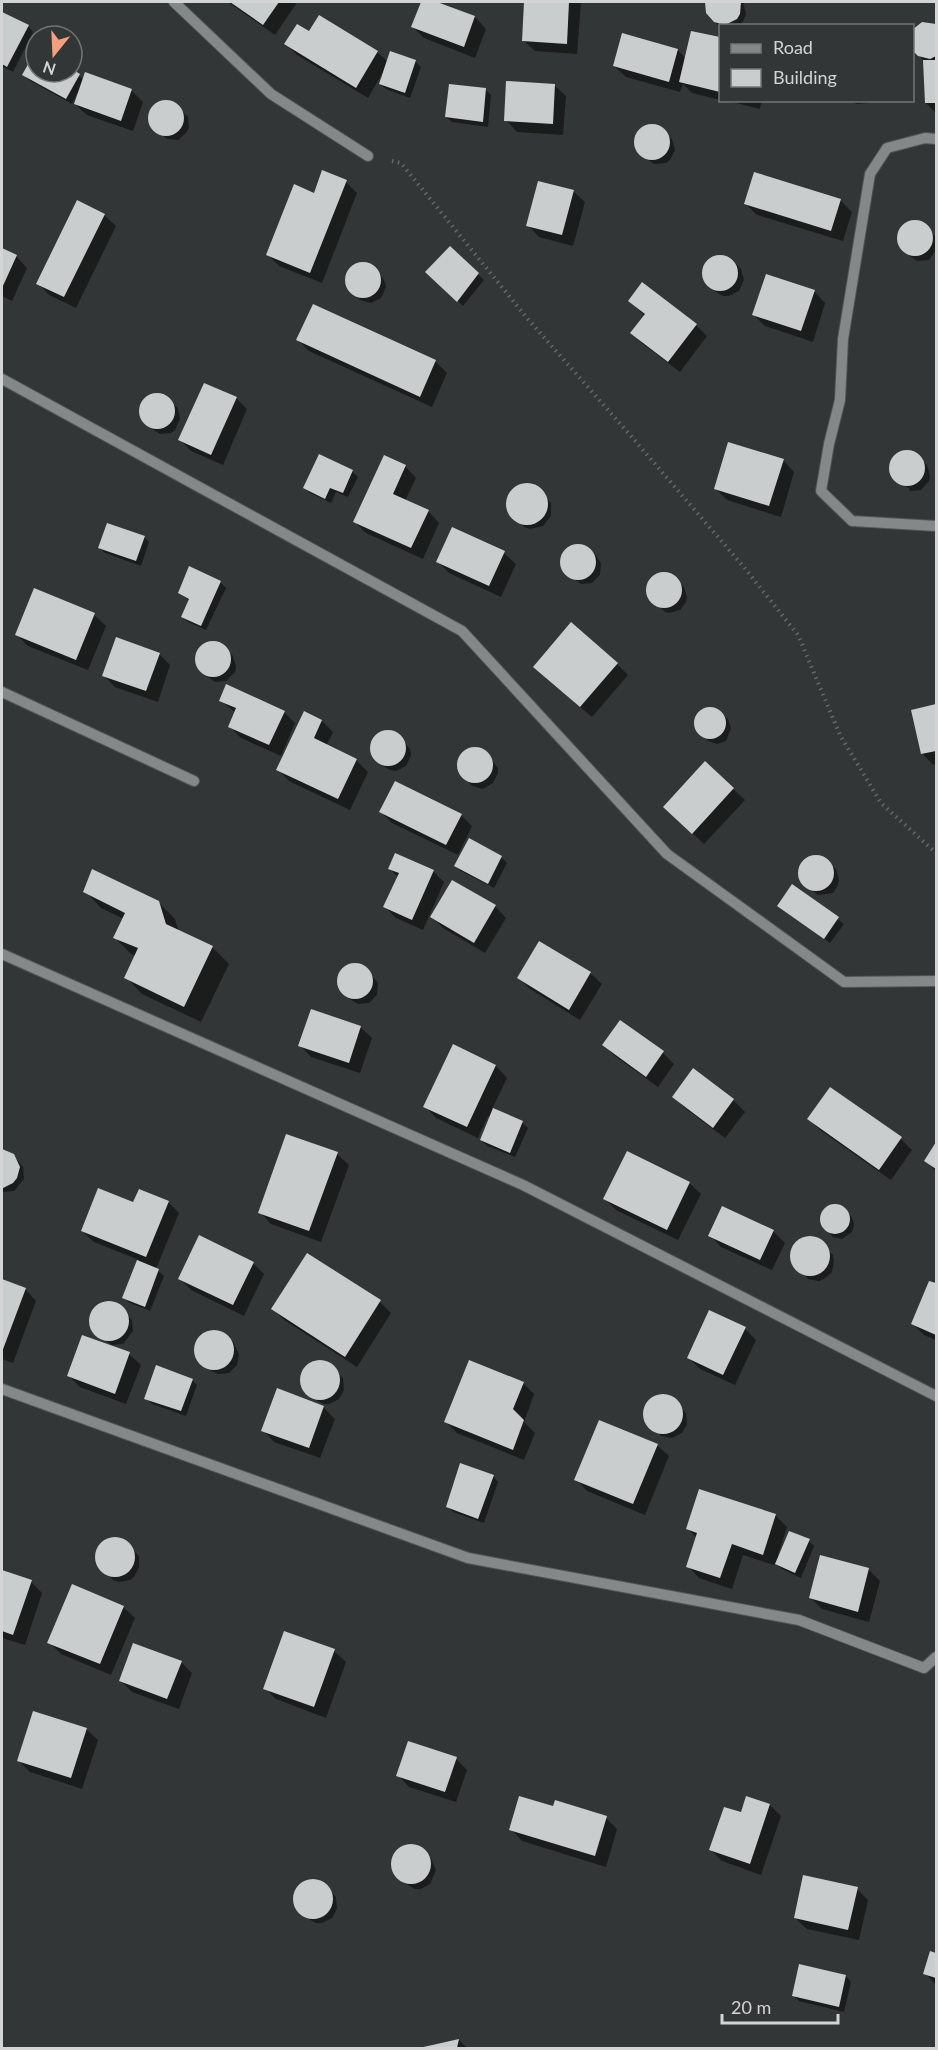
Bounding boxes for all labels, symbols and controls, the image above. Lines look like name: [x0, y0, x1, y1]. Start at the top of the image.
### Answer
north arrow: [24, 24, 84, 84]
legend: [719, 24, 914, 102]
text: Road: [773, 36, 813, 58]
text: N: [40, 58, 58, 80]
text: Building: [773, 66, 837, 88]
scale bar: [722, 1987, 838, 2025]
text: 20 m: [731, 1996, 771, 2018]

